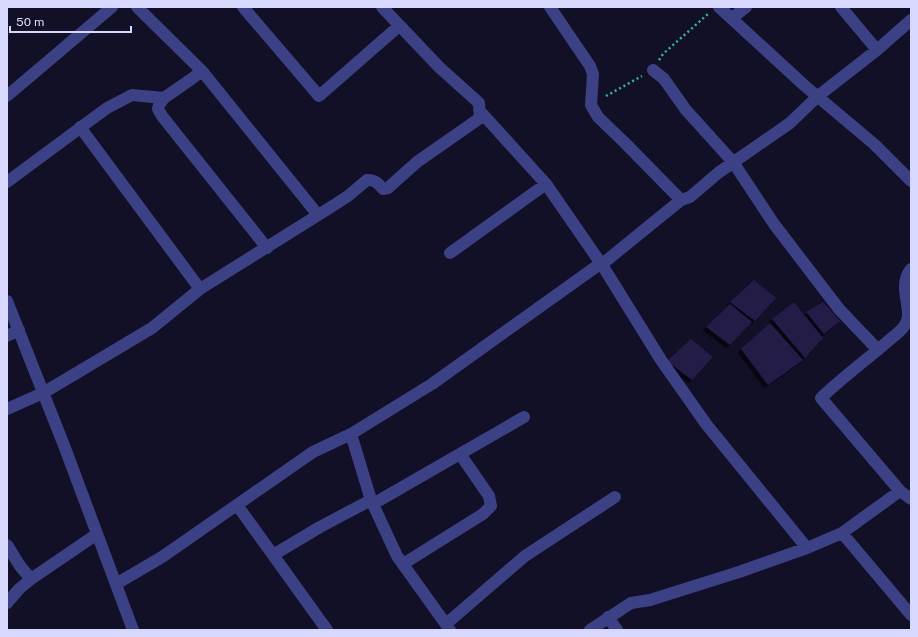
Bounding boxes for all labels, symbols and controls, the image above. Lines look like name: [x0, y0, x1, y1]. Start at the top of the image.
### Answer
scale bar: [10, 8, 131, 34]
text: 50 m: [16, 15, 44, 29]

